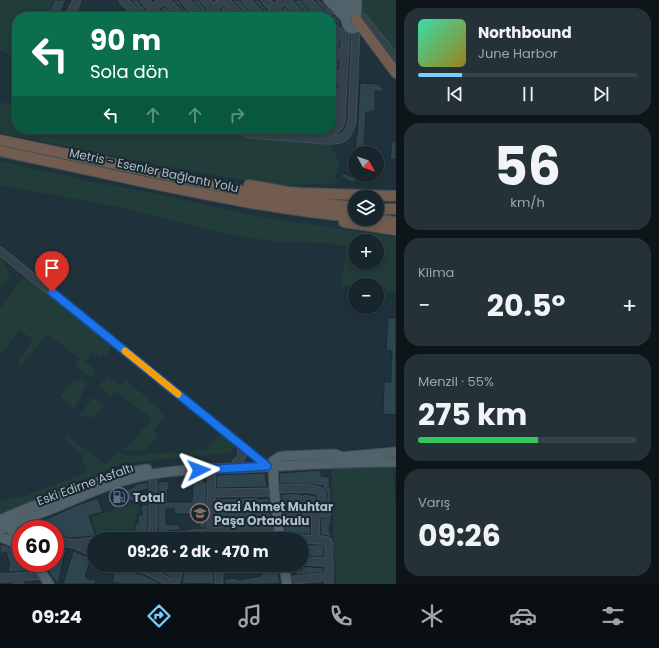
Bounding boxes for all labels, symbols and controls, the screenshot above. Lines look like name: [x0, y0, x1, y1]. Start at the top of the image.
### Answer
text: 90 m: [90, 21, 161, 60]
text: Northbound: [478, 22, 572, 43]
icon: left: [24, 28, 76, 80]
text: June Harbor: [478, 44, 558, 63]
text: Sola dön: [90, 59, 169, 84]
icon: previous: [444, 83, 466, 105]
icon: pause: [517, 83, 539, 105]
icon: next: [590, 83, 612, 105]
icon: left: [100, 104, 122, 126]
icon: ahead: [142, 104, 164, 126]
icon: ahead: [184, 104, 206, 126]
icon: right: [226, 104, 248, 126]
text: 56: [494, 130, 561, 203]
street label: Metris - Esenler Bağlantı Yolu: [68, 144, 240, 196]
north arrow: [348, 146, 384, 182]
map controls: [348, 146, 384, 314]
button: layers: [348, 190, 384, 226]
text: km/h: [510, 193, 545, 212]
button: +: [348, 234, 384, 270]
pin: [35, 251, 69, 292]
icon: arrive: [41, 257, 63, 279]
text: Klima: [418, 263, 454, 282]
button: −: [348, 278, 384, 314]
text: 20.5°: [487, 284, 565, 327]
text: −: [418, 290, 430, 321]
text: +: [622, 290, 637, 321]
text: Menzil · 55%: [418, 372, 494, 391]
text: 275 km: [418, 393, 527, 436]
position arrow: [178, 449, 220, 491]
street label: Eski Edirne Asfaltı: [34, 459, 136, 509]
fuel station icon: Total: [108, 486, 130, 508]
place label: Total: [133, 489, 164, 506]
text: Varış: [418, 493, 450, 512]
place label: Gazi Ahmet Muhtar Paşa Ortaokulu: [214, 498, 333, 529]
school or university icon: Gazi Ahmet Muhtar Paşa Ortaokulu: [189, 502, 211, 524]
text: 09:26: [418, 514, 501, 557]
speed limit sign: 60: [12, 520, 64, 572]
text: 09:26 · 2 dk · 470 m: [127, 541, 269, 562]
icon: directions: [145, 602, 173, 630]
icon: music: [236, 602, 264, 630]
icon: phone: [327, 602, 355, 630]
icon: climate: [418, 602, 446, 630]
icon: car: [509, 602, 537, 630]
icon: filters: [599, 602, 627, 630]
text: 09:24: [31, 604, 82, 629]

